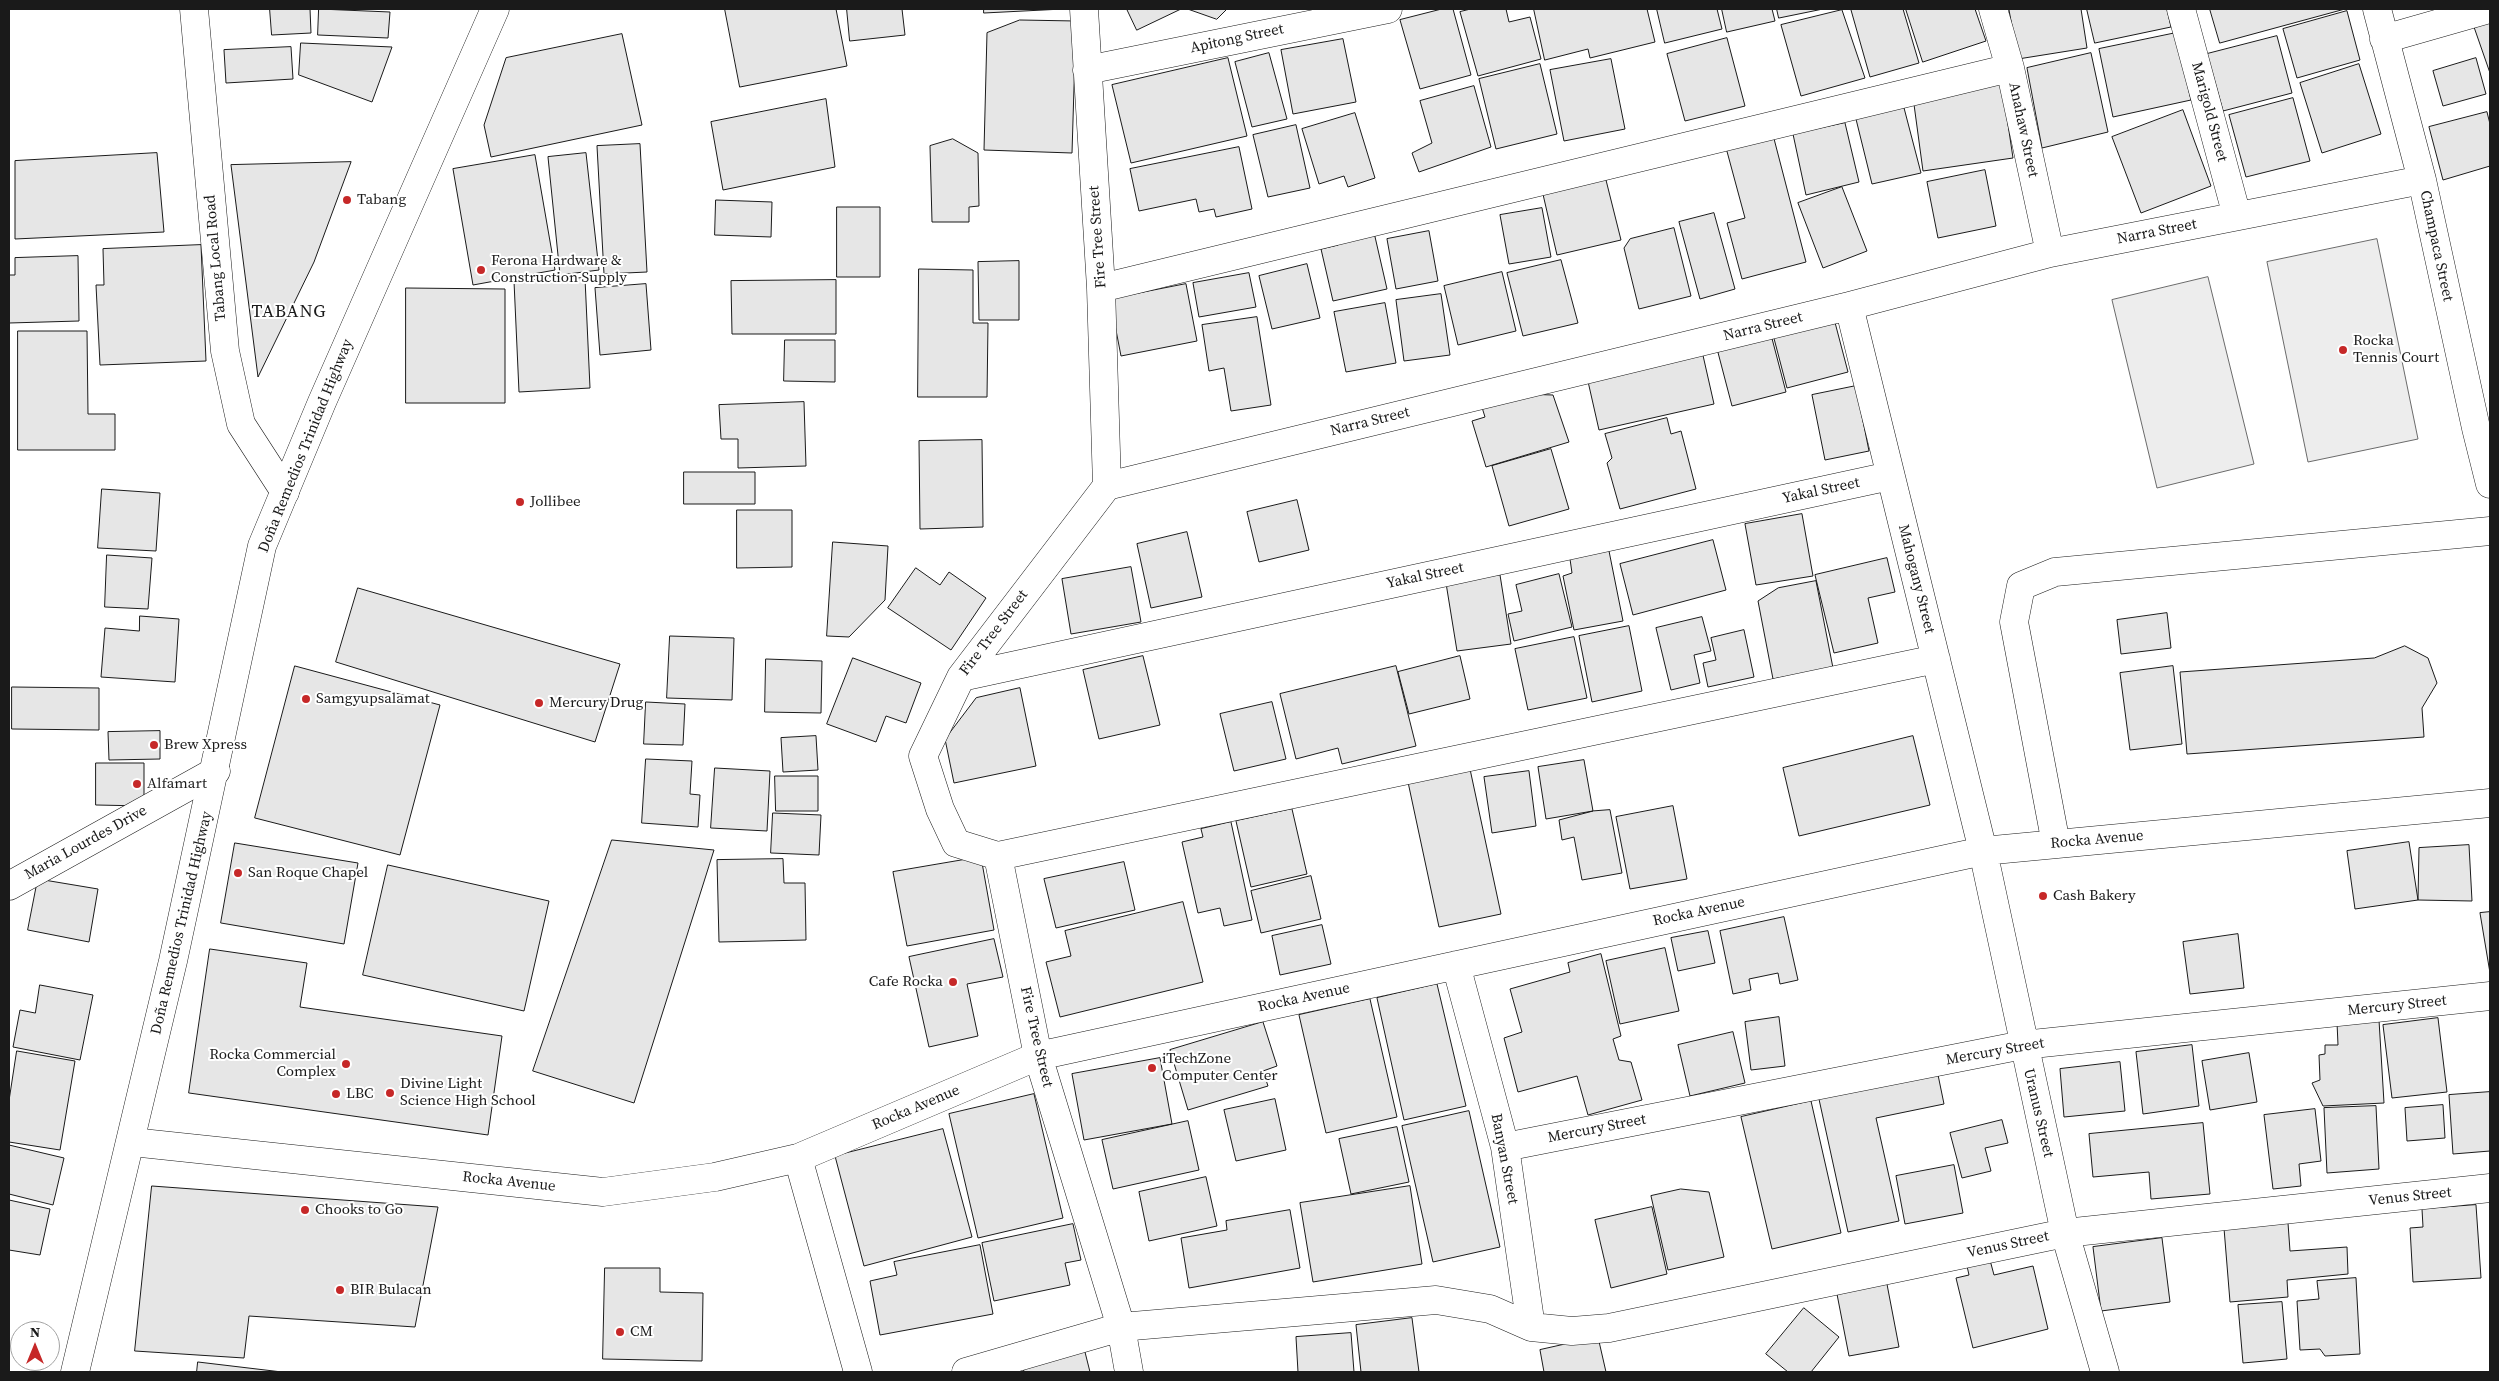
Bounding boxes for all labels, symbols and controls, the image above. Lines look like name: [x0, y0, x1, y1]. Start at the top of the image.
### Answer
street label: Apitong Street: [1189, 20, 1285, 58]
street label: Marigold Street: [2187, 60, 2231, 164]
street label: Anahaw Street: [2004, 81, 2042, 179]
street label: Fire Tree Street: [1085, 185, 1111, 289]
street label: Champaca Street: [2415, 189, 2457, 303]
place label: Tabang: [357, 191, 406, 209]
street label: Tabang Local Road: [202, 194, 230, 322]
marker: Tabang: [341, 194, 353, 206]
street label: Narra Street: [2116, 215, 2198, 249]
place label: Ferona Hardware & Construction Supply: [491, 252, 627, 287]
marker: Ferona Hardware & Construction Supply: [475, 264, 487, 276]
district label: TABANG: [251, 301, 327, 323]
street label: Narra Street: [1722, 308, 1804, 346]
place label: Rocka Tennis Court: [2353, 332, 2439, 367]
street label: Doña Remedios Trinidad Highway: [255, 337, 357, 555]
marker: Rocka Tennis Court: [2337, 344, 2349, 356]
street label: Narra Street: [1329, 403, 1411, 441]
street label: Yakal Street: [1781, 474, 1861, 508]
place label: Jollibee: [530, 493, 581, 511]
marker: Jollibee: [514, 496, 526, 508]
street label: Mahogany Street: [1894, 523, 1938, 635]
street label: Yakal Street: [1385, 559, 1465, 593]
street label: Fire Tree Street: [956, 587, 1032, 679]
place label: Samgyupsalamat: [316, 690, 430, 708]
marker: Samgyupsalamat: [300, 693, 312, 705]
place label: Mercury Drug: [549, 694, 643, 712]
marker: Mercury Drug: [533, 697, 545, 709]
place label: Brew Xpress: [164, 736, 247, 754]
marker: Brew Xpress: [148, 739, 160, 751]
place label: Alfamart: [147, 775, 207, 793]
marker: Alfamart: [131, 778, 143, 790]
street label: Maria Lourdes Drive: [22, 802, 150, 884]
street label: Doña Remedios Trinidad Highway: [148, 810, 216, 1036]
street label: Rocka Avenue: [2050, 827, 2144, 853]
place label: San Roque Chapel: [248, 864, 368, 882]
marker: San Roque Chapel: [232, 867, 244, 879]
place label: Cash Bakery: [2053, 887, 2136, 905]
marker: Cash Bakery: [2037, 890, 2049, 902]
street label: Rocka Avenue: [1651, 893, 1747, 931]
place label: Cafe Rocka: [869, 973, 943, 991]
marker: Cafe Rocka: [947, 976, 959, 988]
street label: Rocka Avenue: [1256, 979, 1352, 1017]
street label: Fire Tree Street: [1016, 985, 1056, 1089]
street label: Mercury Street: [2347, 992, 2447, 1020]
street label: Mercury Street: [1944, 1034, 2046, 1070]
place label: Rocka Commercial Complex: [209, 1046, 336, 1081]
place label: iTechZone Computer Center: [1162, 1050, 1278, 1085]
marker: Rocka Commercial Complex: [340, 1058, 352, 1070]
marker: iTechZone Computer Center: [1146, 1062, 1158, 1074]
street label: Uranus Street: [2019, 1067, 2057, 1159]
place label: Divine Light Science High School: [400, 1075, 536, 1110]
street label: Rocka Avenue: [869, 1081, 963, 1135]
place label: LBC: [346, 1085, 373, 1103]
marker: Divine Light Science High School: [384, 1087, 396, 1099]
marker: LBC: [330, 1088, 342, 1100]
street label: Mercury Street: [1546, 1111, 1648, 1147]
street label: Banyan Street: [1486, 1112, 1522, 1206]
street label: Rocka Avenue: [462, 1168, 556, 1196]
street label: Venus Street: [2368, 1184, 2452, 1210]
place label: Chooks to Go: [315, 1201, 403, 1219]
marker: Chooks to Go: [299, 1204, 311, 1216]
street label: Venus Street: [1965, 1228, 2051, 1262]
place label: BIR Bulacan: [350, 1281, 432, 1299]
marker: BIR Bulacan: [334, 1284, 346, 1296]
north arrow: [10, 1321, 60, 1371]
text: N: [30, 1322, 40, 1342]
place label: CM: [630, 1323, 653, 1341]
marker: CM: [614, 1326, 626, 1338]

